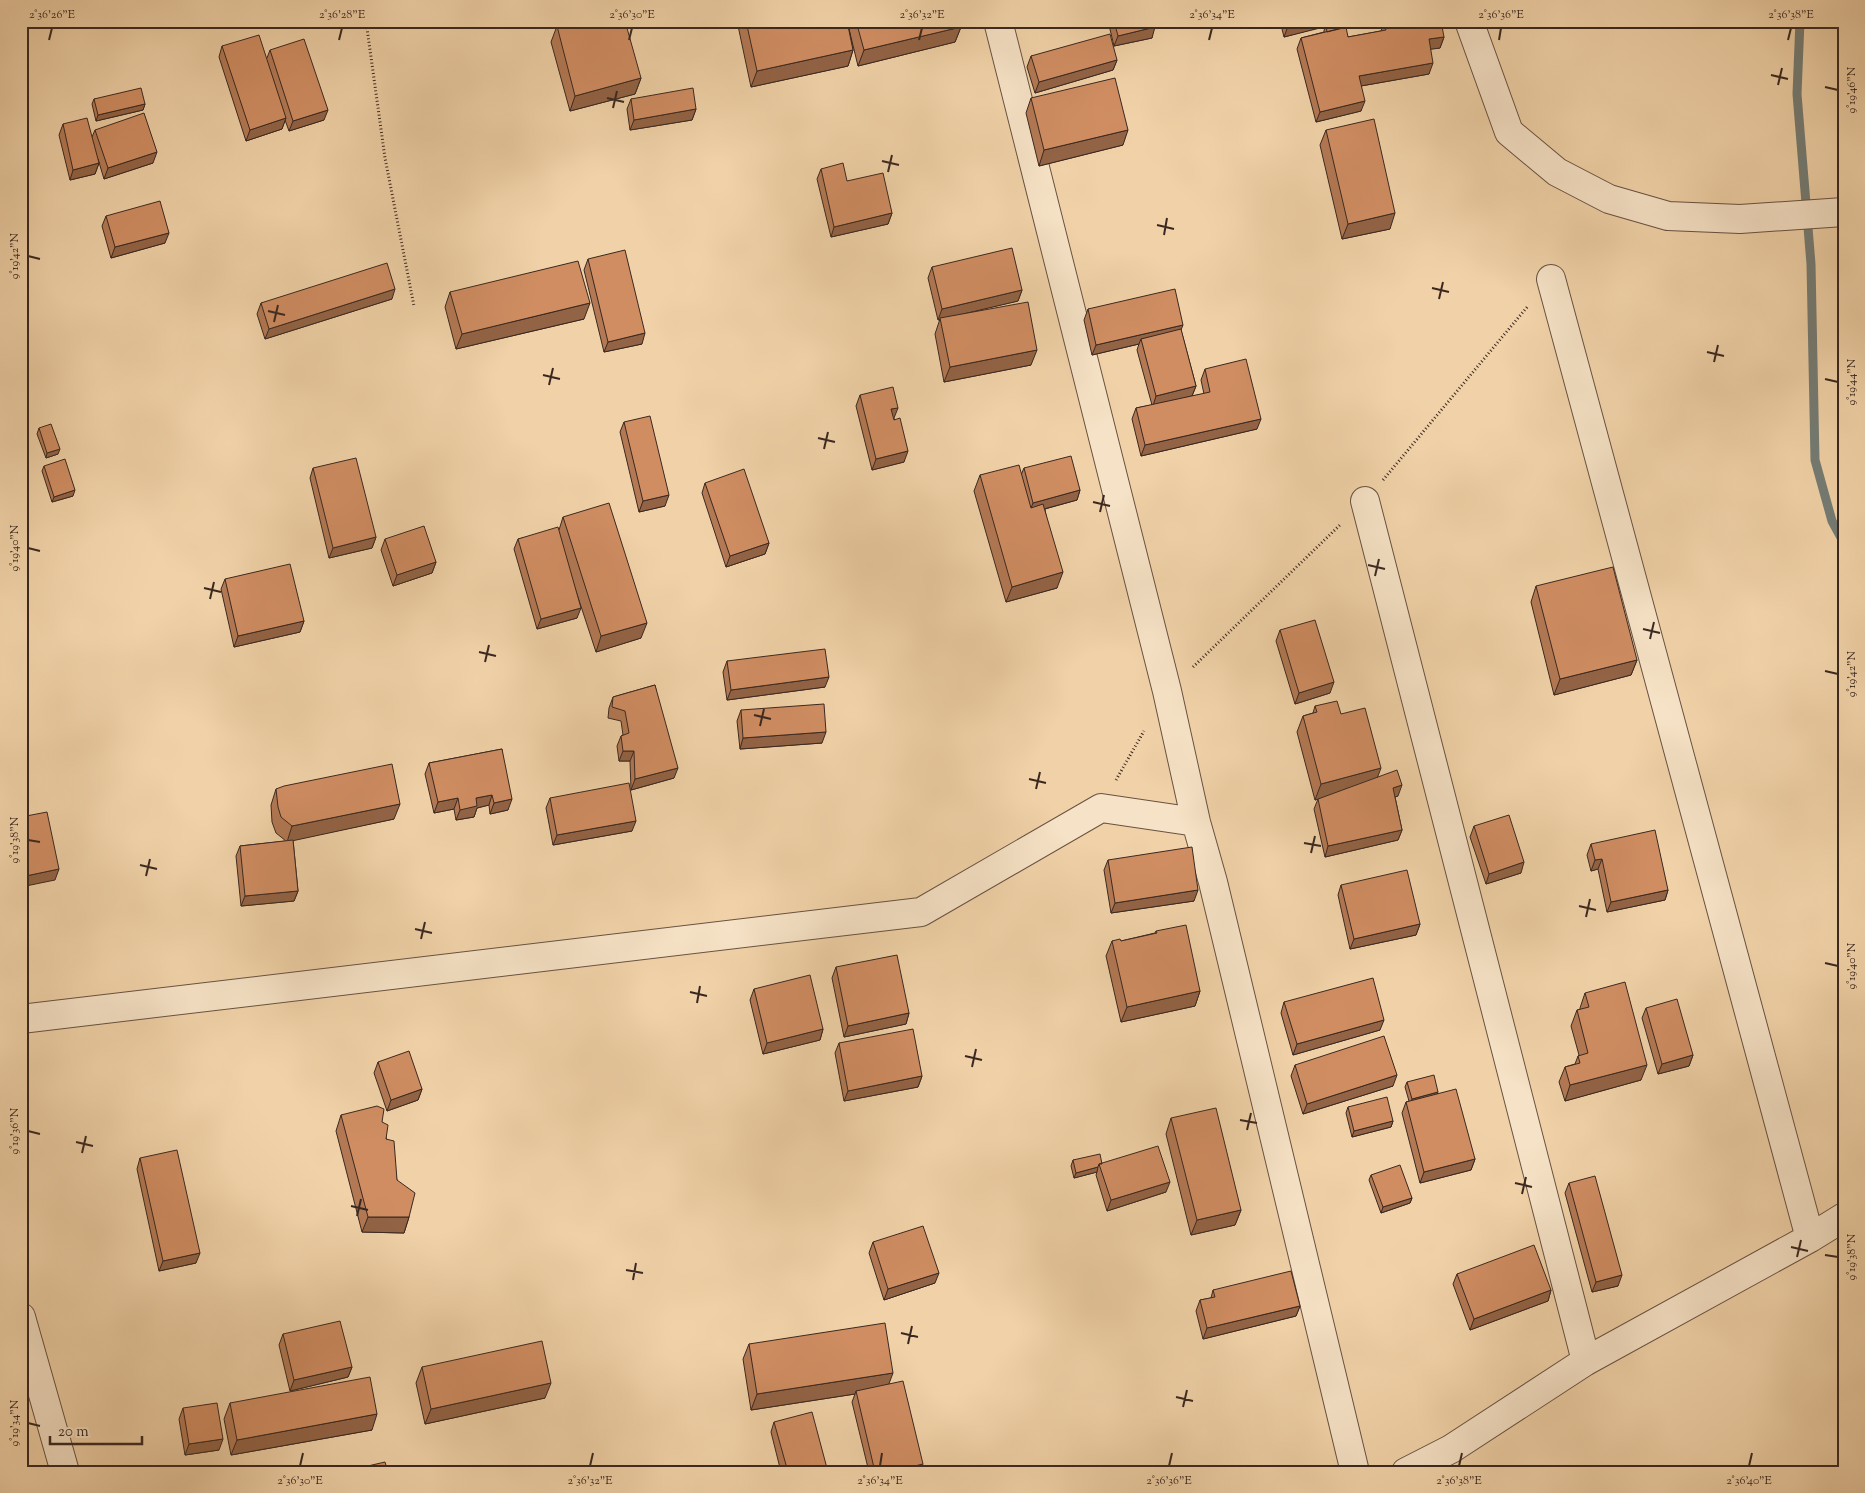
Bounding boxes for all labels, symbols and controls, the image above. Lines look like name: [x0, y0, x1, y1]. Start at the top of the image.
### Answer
text: 2°36'26"E: [29, 6, 76, 24]
text: 2°36'28"E: [319, 6, 366, 24]
text: 2°36'30"E: [609, 6, 655, 24]
text: 2°36'32"E: [900, 6, 945, 24]
text: 2°36'34"E: [1189, 6, 1236, 24]
text: 2°36'36"E: [1478, 6, 1524, 24]
text: 2°36'38"E: [1768, 6, 1815, 24]
text: 9°19'46"N: [1843, 66, 1861, 113]
text: 9°19'42"N: [6, 232, 24, 279]
text: 9°19'44"N: [1843, 358, 1861, 405]
text: 9°19'40"N: [6, 524, 24, 571]
text: 9°19'42"N: [1843, 650, 1861, 697]
text: 9°19'38"N: [6, 816, 24, 863]
text: 9°19'40"N: [1843, 942, 1861, 989]
text: 9°19'36"N: [6, 1107, 24, 1154]
text: 9°19'38"N: [1843, 1233, 1861, 1280]
text: 9°19'34"N: [6, 1399, 24, 1446]
scale bar: [50, 1413, 142, 1445]
text: 20 m: [58, 1422, 89, 1443]
text: 2°36'30"E: [277, 1472, 323, 1490]
text: 2°36'32"E: [568, 1472, 613, 1490]
text: 2°36'34"E: [857, 1472, 904, 1490]
text: 2°36'36"E: [1146, 1472, 1192, 1490]
text: 2°36'38"E: [1436, 1472, 1483, 1490]
text: 2°36'40"E: [1726, 1472, 1773, 1490]

